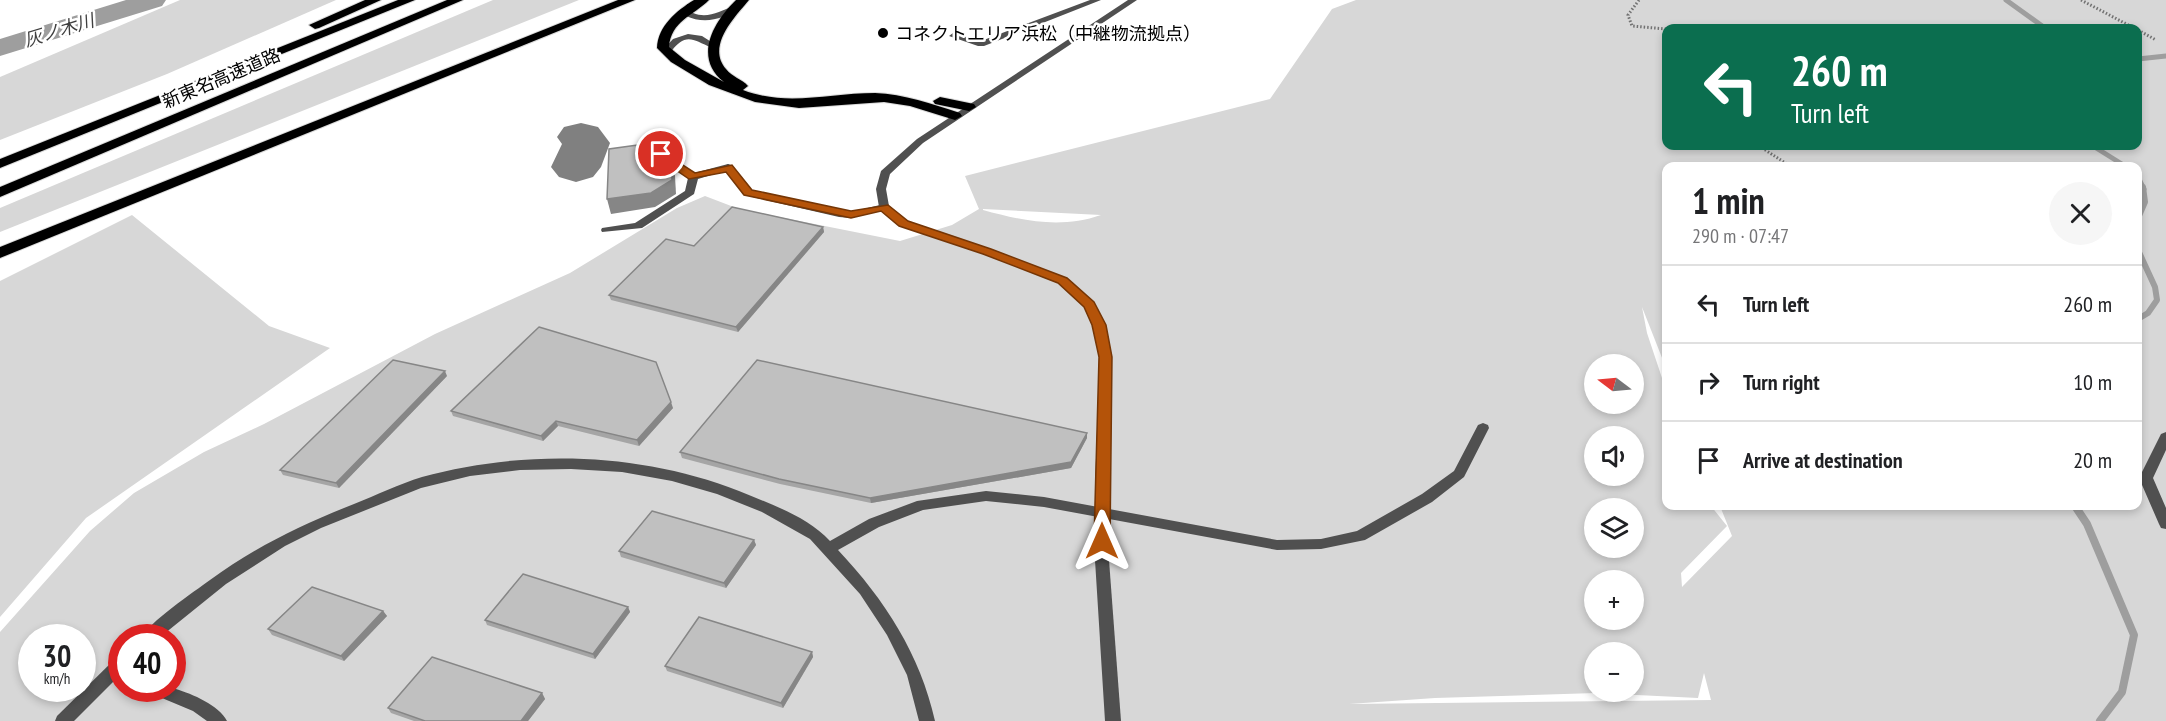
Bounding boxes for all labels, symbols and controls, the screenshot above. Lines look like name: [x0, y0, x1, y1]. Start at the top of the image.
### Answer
water label: 灰ノ木川: [21, 8, 99, 52]
place label: コネクトエリア浜松（中継物流拠点）: [895, 22, 1201, 45]
marker: コネクトエリア浜松（中継物流拠点）: [876, 26, 890, 40]
street label: 新東名高速道路: [159, 43, 283, 113]
text: 260 m: [1791, 43, 1888, 98]
icon: left: [1692, 48, 1770, 126]
text: Turn left: [1791, 96, 1869, 130]
pin: [635, 128, 686, 179]
icon: arrive: [644, 137, 677, 170]
text: 1 min: [1692, 177, 1765, 224]
button: close: [2049, 182, 2112, 245]
text: 290 m · 07:47: [1692, 223, 1789, 249]
icon: left: [1692, 288, 1725, 321]
text: Turn left: [1743, 290, 1809, 318]
text: 260 m: [2063, 290, 2112, 318]
north arrow: [1584, 354, 1644, 414]
map controls: [1584, 354, 1644, 702]
icon: right: [1692, 366, 1725, 399]
text: Turn right: [1743, 368, 1820, 396]
text: 10 m: [2073, 368, 2112, 396]
button: sound: [1584, 426, 1644, 486]
icon: arrive: [1692, 444, 1725, 477]
text: Arrive at destination: [1743, 446, 1903, 474]
text: 20 m: [2073, 446, 2112, 474]
button: layers: [1584, 498, 1644, 558]
position arrow: [1070, 509, 1134, 573]
button: +: [1584, 570, 1644, 630]
speed limit sign: 40: [108, 624, 186, 702]
text: 30: [43, 636, 71, 675]
button: −: [1584, 642, 1644, 702]
text: km/h: [44, 669, 70, 688]

